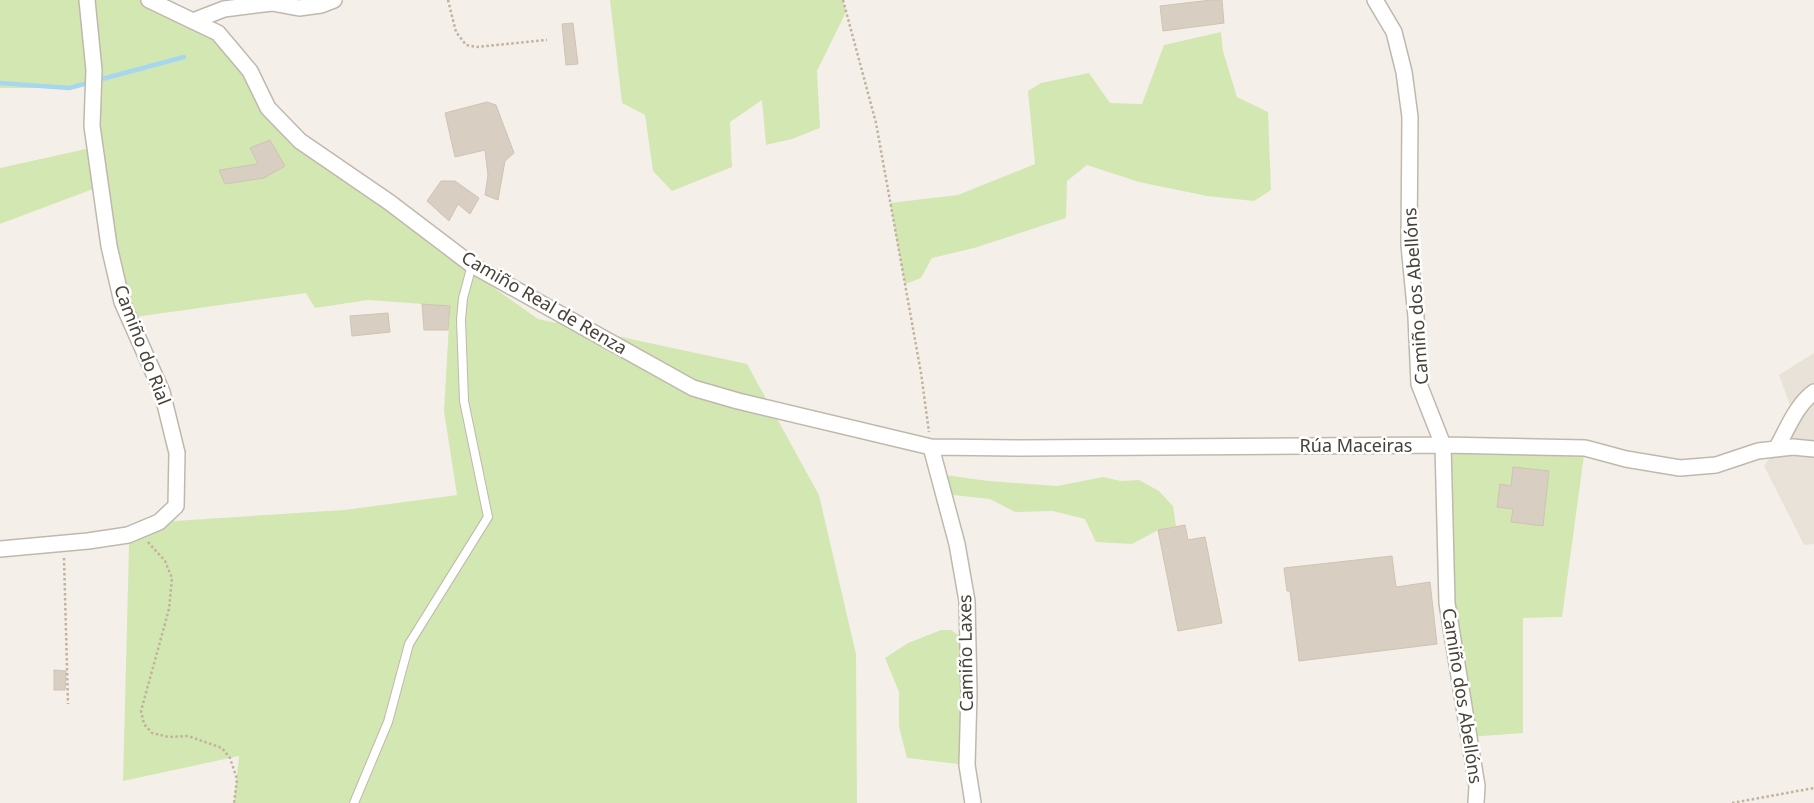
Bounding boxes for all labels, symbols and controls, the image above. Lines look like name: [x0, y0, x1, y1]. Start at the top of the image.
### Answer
street label: Camiño dos Abellóns: [1397, 207, 1433, 385]
street label: Camiño Real de Renza: [457, 245, 632, 359]
street label: Camiño do Rial: [109, 281, 177, 408]
street label: Rúa Maceiras: [1300, 433, 1412, 457]
street label: Camiño Laxes: [952, 594, 978, 712]
street label: Camiño dos Abellóns: [1437, 606, 1489, 785]

